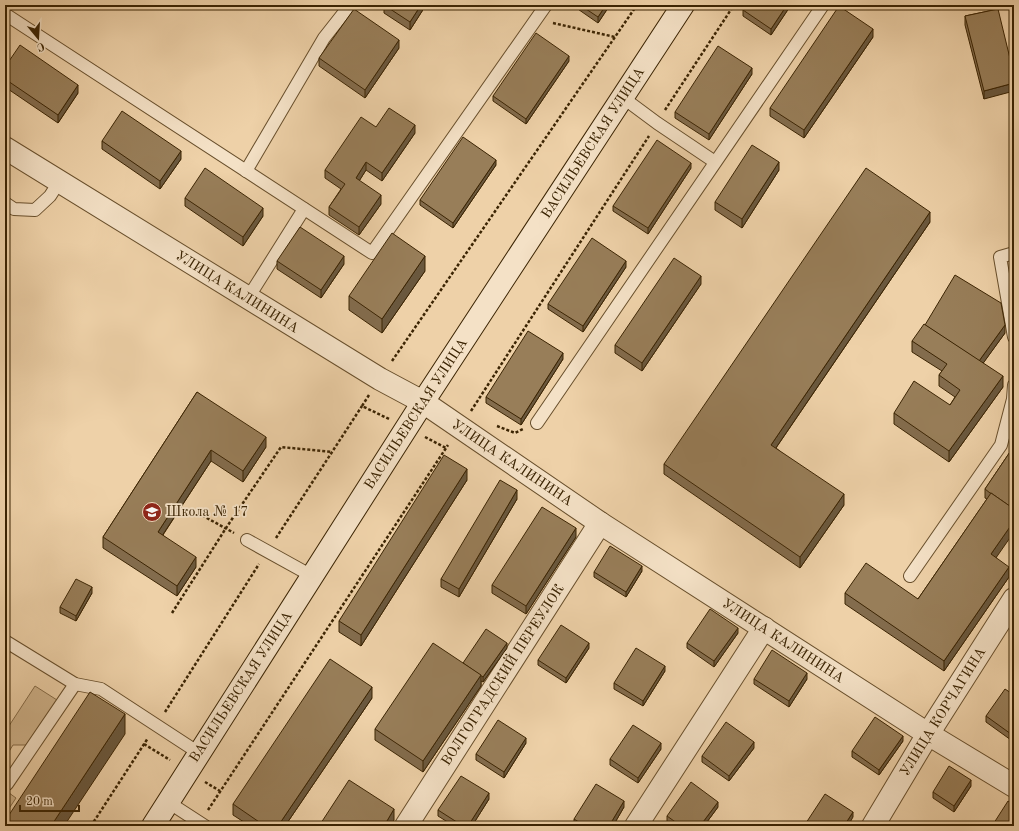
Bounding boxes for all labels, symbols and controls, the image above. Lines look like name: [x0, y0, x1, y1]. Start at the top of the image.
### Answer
north arrow: [18, 18, 58, 58]
text: С: [35, 40, 46, 52]
street label: ВАСИЛЬЕВСКАЯ УЛИЦА: [539, 65, 647, 221]
street label: УЛИЦА КАЛИНИНА: [173, 248, 301, 336]
street label: ВАСИЛЬЕВСКАЯ УЛИЦА: [362, 336, 470, 492]
street label: УЛИЦА КАЛИНИНА: [449, 417, 575, 509]
school or university icon: Школа № 17: [141, 501, 163, 523]
place label: Школа № 17: [166, 505, 248, 519]
street label: ВОЛГОГРАДСКИЙ ПЕРЕУЛОК: [436, 580, 567, 768]
street label: УЛИЦА КАЛИНИНА: [719, 596, 847, 686]
street label: ВАСИЛЬЕВСКАЯ УЛИЦА: [187, 609, 295, 765]
street label: УЛИЦА КОРЧАГИНА: [898, 645, 989, 779]
scale bar: [20, 787, 79, 813]
text: 20 m: [26, 796, 53, 808]

